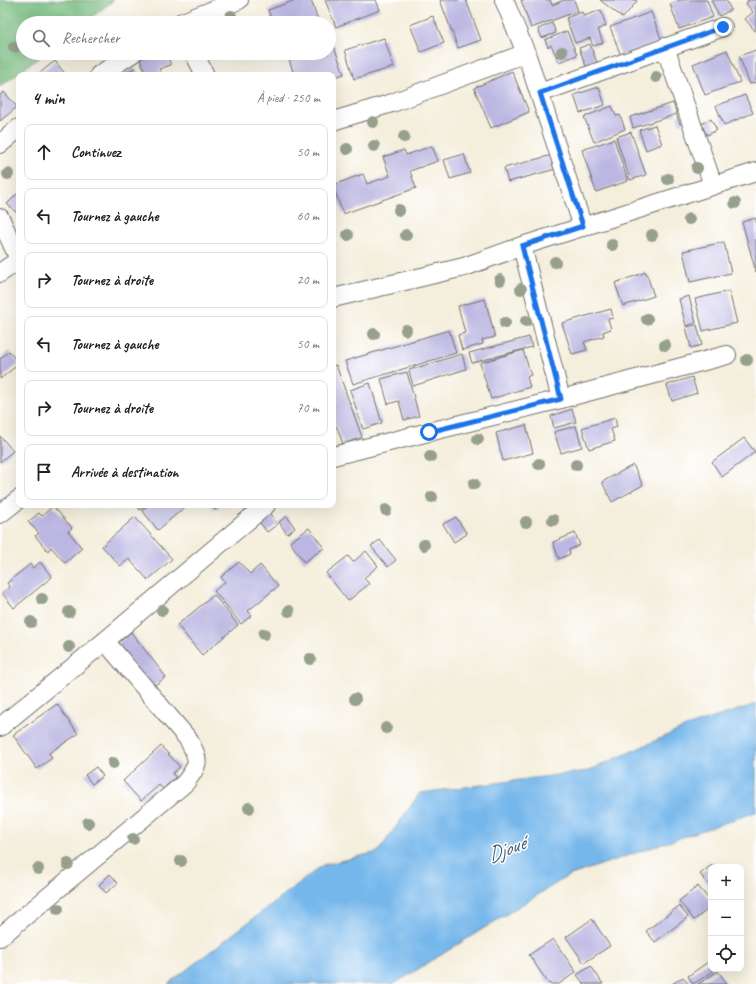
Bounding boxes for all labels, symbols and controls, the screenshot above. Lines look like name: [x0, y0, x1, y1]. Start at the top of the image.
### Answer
search box: [16, 16, 336, 60]
route end: [714, 18, 732, 36]
icon: search: [30, 27, 52, 49]
text: Rechercher: [62, 29, 120, 48]
text: 4 min: [32, 88, 65, 109]
text: À pied · 250 m: [257, 90, 320, 106]
icon: ahead: [33, 141, 55, 163]
text: Continuez: [71, 143, 121, 162]
text: 50 m: [297, 144, 319, 160]
icon: left: [33, 205, 55, 227]
text: Tournez à gauche: [71, 207, 158, 226]
text: 60 m: [297, 208, 319, 224]
icon: right: [33, 269, 55, 291]
text: Tournez à droite: [71, 271, 153, 290]
text: 20 m: [297, 272, 319, 288]
icon: left: [33, 333, 55, 355]
text: Tournez à gauche: [71, 335, 158, 354]
text: 50 m: [297, 336, 319, 352]
icon: right: [33, 397, 55, 419]
text: Tournez à droite: [71, 399, 153, 418]
text: 70 m: [297, 400, 319, 416]
route start: [420, 423, 438, 441]
icon: arrive: [33, 461, 55, 483]
text: Arrivée à destination: [71, 463, 179, 482]
water label: Djoué: [483, 828, 534, 868]
map controls: [708, 864, 744, 972]
button: +: [708, 864, 744, 900]
button: −: [708, 900, 744, 936]
button: locate: [708, 936, 744, 972]

